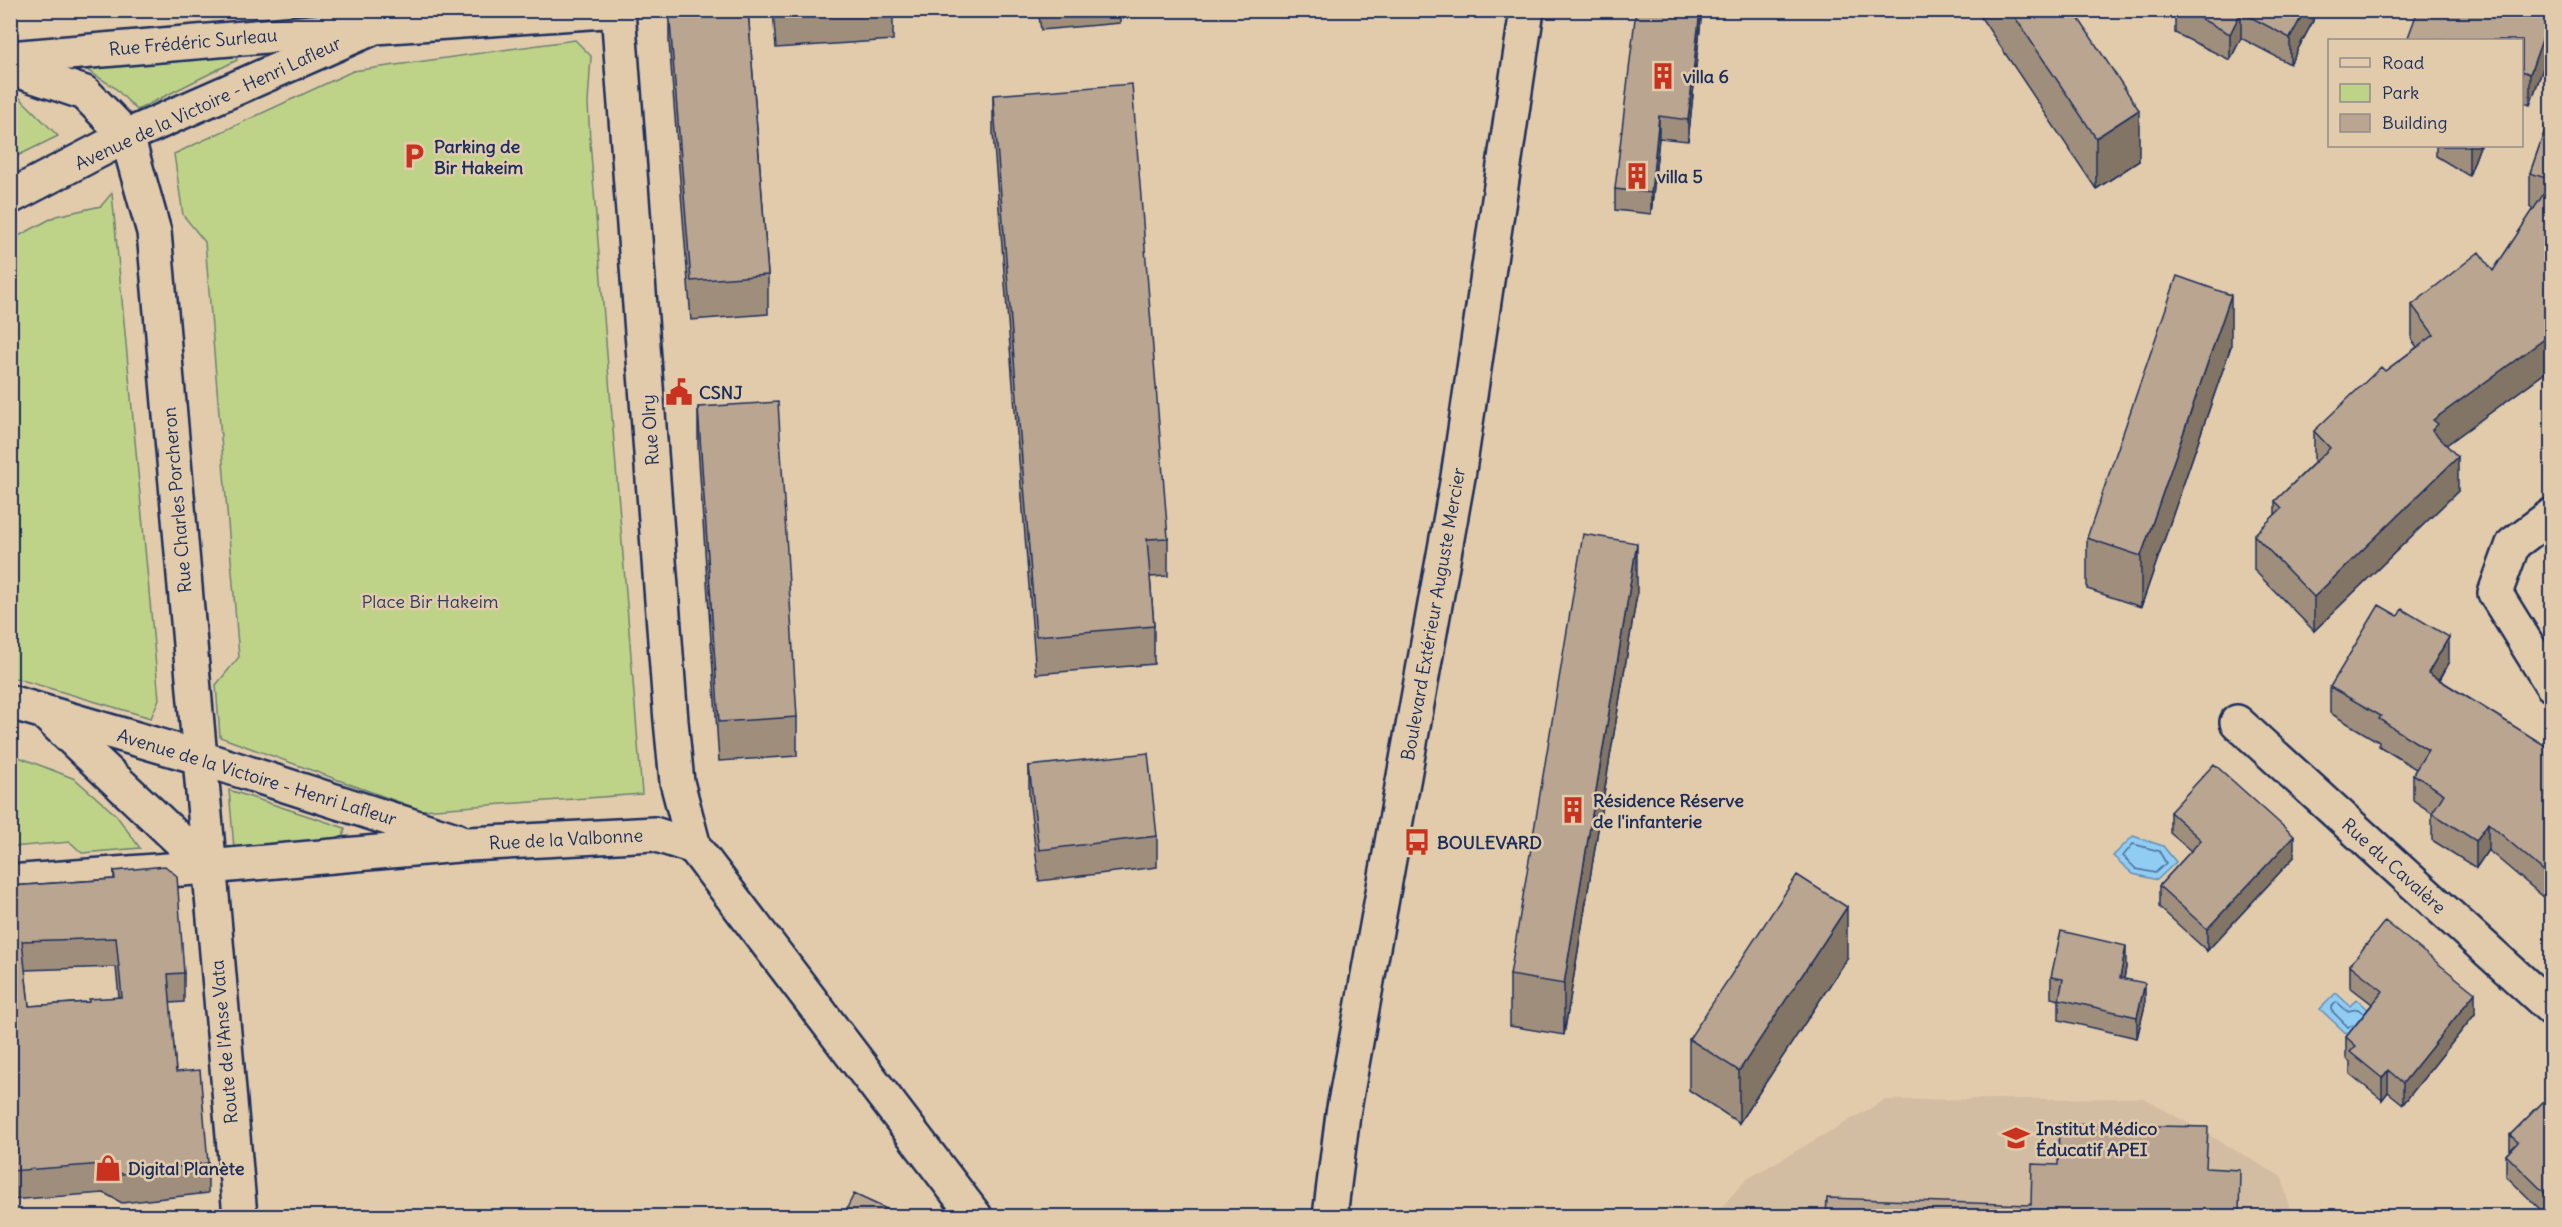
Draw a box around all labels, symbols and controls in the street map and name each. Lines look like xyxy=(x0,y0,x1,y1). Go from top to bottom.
street label: Rue Frédéric Surleau xyxy=(108,23,278,61)
street label: Avenue de la Victoire - Henri Lafleur xyxy=(71,31,345,175)
legend xyxy=(2328,39,2523,147)
text: Road xyxy=(2382,51,2425,74)
building icon: villa 6 xyxy=(1648,61,1678,91)
place label: villa 6 xyxy=(1683,65,1729,88)
text: Park xyxy=(2382,81,2419,104)
text: Building xyxy=(2382,111,2447,134)
place label: Parking de Bir Hakeim xyxy=(434,135,523,179)
parking icon: Parking de Bir Hakeim xyxy=(399,141,429,171)
building icon: villa 5 xyxy=(1622,161,1652,191)
place label: villa 5 xyxy=(1657,165,1703,188)
public building icon: CSNJ xyxy=(664,377,694,407)
place label: CSNJ xyxy=(699,381,743,404)
street label: Rue Olry xyxy=(636,394,664,466)
street label: Rue Charles Porcheron xyxy=(157,406,197,594)
street label: Boulevard Extérieur Auguste Mercier xyxy=(1396,465,1470,762)
park label: Place Bir Hakeim xyxy=(361,590,499,613)
street label: Avenue de la Victoire - Henri Lafleur xyxy=(114,723,400,831)
place label: Résidence Réserve de l'infanterie xyxy=(1593,789,1744,833)
building icon: Résidence Réserve de l'infanterie xyxy=(1558,795,1588,825)
street label: Rue du Cavalère xyxy=(2337,813,2451,919)
street label: Rue de la Valbonne xyxy=(488,823,644,855)
bus stop icon: BOULEVARD xyxy=(1402,827,1432,857)
place label: BOULEVARD xyxy=(1437,831,1542,854)
street label: Route de l'Anse Vata xyxy=(205,959,243,1125)
place label: Institut Médico Éducatif APEI xyxy=(2036,1117,2157,1161)
school or university icon: Institut Médico Éducatif APEI xyxy=(2001,1123,2031,1153)
shop icon: Digital Planète xyxy=(93,1153,123,1183)
place label: Digital Planète xyxy=(128,1157,245,1180)

